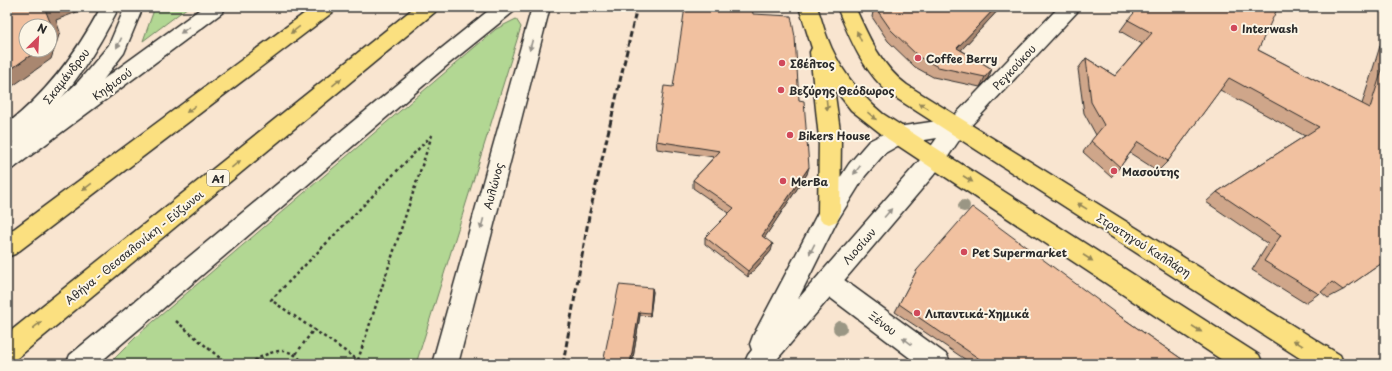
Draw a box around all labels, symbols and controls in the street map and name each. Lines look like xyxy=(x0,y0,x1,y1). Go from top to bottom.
north arrow xyxy=(18,18,58,58)
text: N xyxy=(35,19,50,38)
place label: Interwash xyxy=(1242,20,1298,37)
marker: Interwash xyxy=(1229,23,1239,33)
one-way arrow xyxy=(179,26,190,34)
one-way arrow xyxy=(290,26,300,34)
one-way arrow xyxy=(856,30,863,42)
one-way arrow xyxy=(116,37,122,49)
one-way arrow xyxy=(528,39,534,51)
street label: Ρεγκούκου xyxy=(988,40,1040,94)
street label: Σκαμάνδρου xyxy=(39,44,93,108)
place label: Coffee Berry xyxy=(926,50,998,67)
marker: Coffee Berry xyxy=(913,53,923,63)
place label: Σβέλτος xyxy=(790,55,835,72)
marker: Σβέλτος xyxy=(777,58,787,68)
street label: Κηφισού xyxy=(89,64,135,104)
one-way arrow xyxy=(331,77,342,86)
place label: Βεζύρης Θεόδωρος xyxy=(789,82,895,99)
marker: Βεζύρης Θεόδωρος xyxy=(776,85,786,95)
one-way arrow xyxy=(823,99,830,112)
one-way arrow xyxy=(919,102,929,110)
one-way arrow xyxy=(186,104,197,113)
one-way arrow xyxy=(867,112,878,121)
place label: Bikers House xyxy=(798,127,870,144)
marker: Bikers House xyxy=(785,130,795,140)
one-way arrow xyxy=(230,159,241,168)
street label: Αυλώνος xyxy=(479,160,508,211)
place label: Μασούτης xyxy=(1122,163,1179,180)
one-way arrow xyxy=(853,165,862,176)
marker: Μασούτης xyxy=(1109,166,1119,176)
road number: Α1 xyxy=(207,170,229,186)
place label: MerBa xyxy=(791,173,829,190)
marker: MerBa xyxy=(778,176,788,186)
one-way arrow xyxy=(962,176,973,183)
one-way arrow xyxy=(82,182,93,191)
street label: Αθήνα - Θεσσαλονίκη - Εύζωνοι xyxy=(61,186,207,308)
one-way arrow xyxy=(1077,202,1087,210)
one-way arrow xyxy=(883,208,892,218)
street label: Στρατηγού Καλλάρη xyxy=(1093,209,1195,281)
one-way arrow xyxy=(479,218,485,230)
street label: Λιοσίων xyxy=(838,224,880,268)
one-way arrow xyxy=(809,243,815,255)
place label: Pet Supermarket xyxy=(972,244,1067,261)
marker: Pet Supermarket xyxy=(959,247,969,257)
one-way arrow xyxy=(1083,254,1093,262)
place label: Λιπαντικά-Χημικά xyxy=(925,305,1030,322)
street label: Ξένου xyxy=(866,307,900,339)
marker: Λιπαντικά-Χημικά xyxy=(912,308,922,318)
one-way arrow xyxy=(32,321,43,330)
one-way arrow xyxy=(1192,325,1202,333)
one-way arrow xyxy=(902,337,912,345)
one-way arrow xyxy=(1293,339,1303,347)

